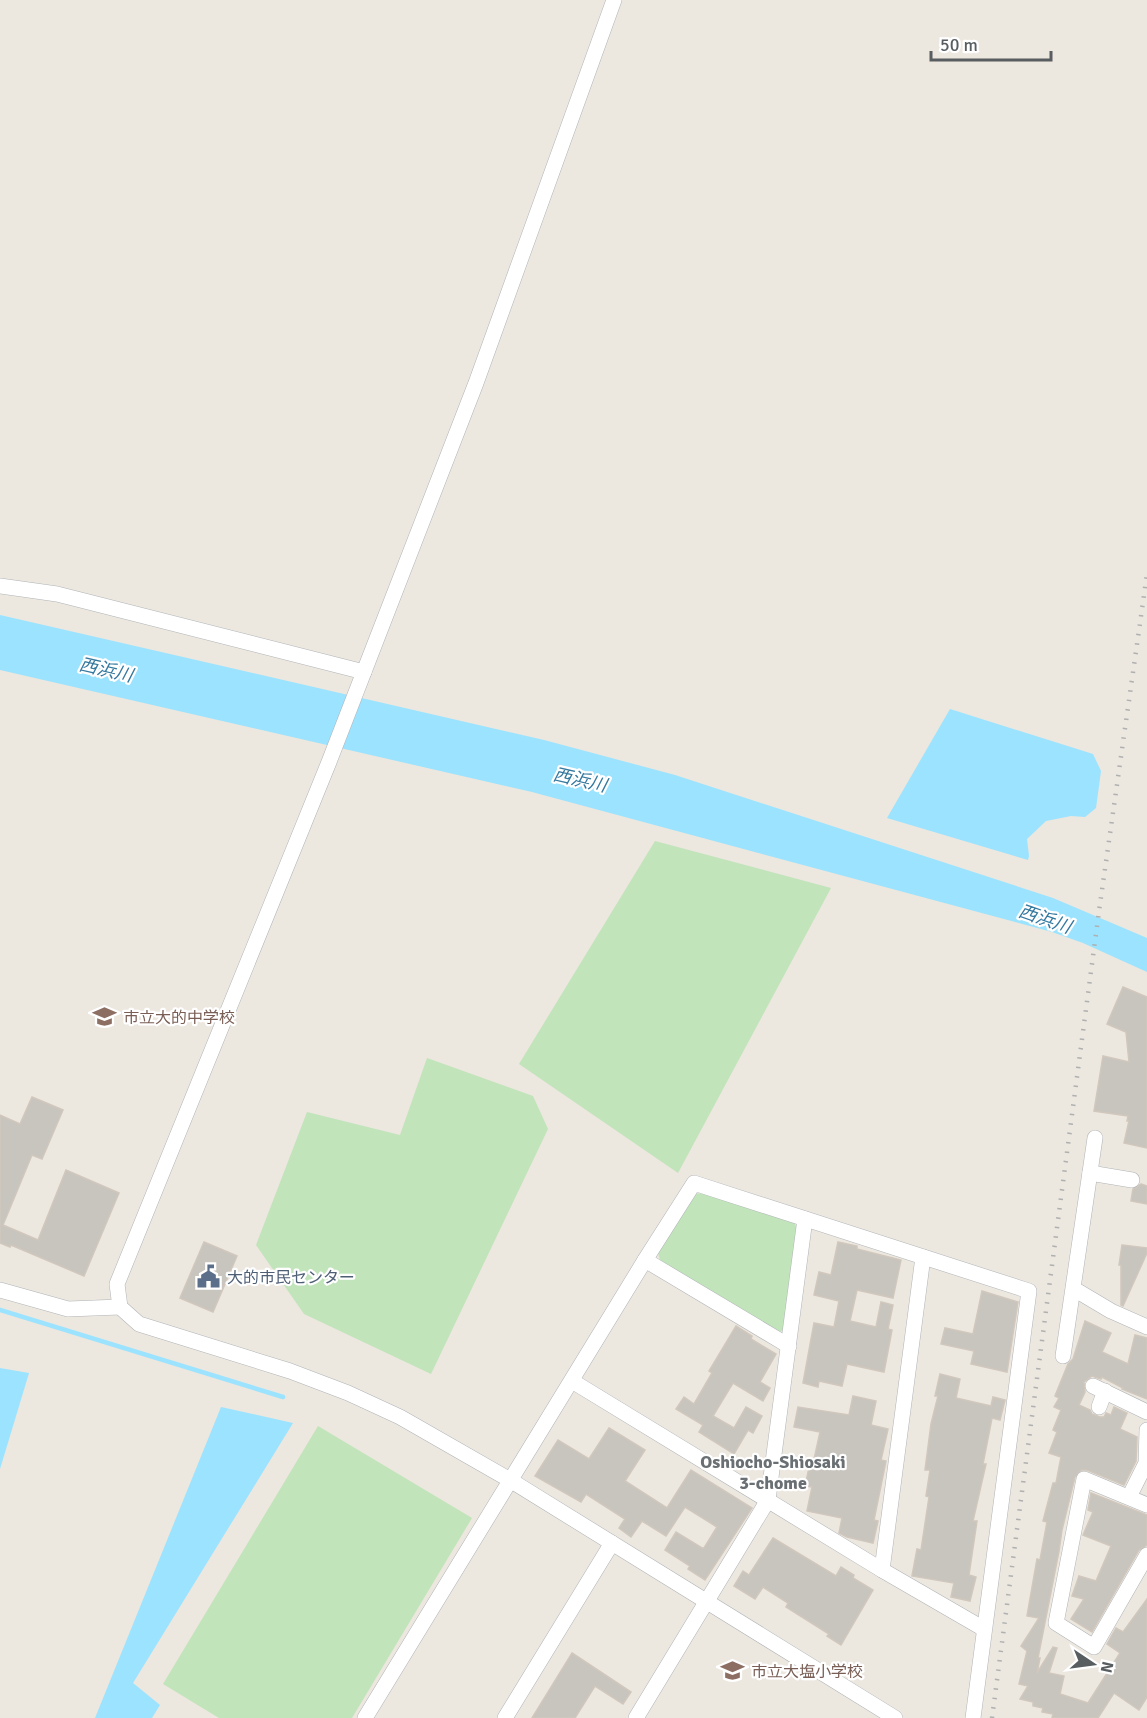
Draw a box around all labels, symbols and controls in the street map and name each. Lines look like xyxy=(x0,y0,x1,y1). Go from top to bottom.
scale bar xyxy=(931,24,1051,62)
text: 50 m xyxy=(940,34,978,56)
water label: 西浜川 xyxy=(77,653,137,687)
water label: 西浜川 xyxy=(551,763,611,797)
water label: 西浜川 xyxy=(1016,900,1076,939)
school or university icon: 市立大的中学校 xyxy=(92,1004,118,1030)
place label: 市立大的中学校 xyxy=(123,1008,235,1028)
public building icon: 大的市民センター xyxy=(196,1264,222,1290)
place label: 大的市民センター xyxy=(227,1268,355,1288)
district label: Oshiocho-Shiosaki 3-chome xyxy=(700,1451,846,1494)
north arrow xyxy=(1063,1634,1123,1694)
school or university icon: 市立大塩小学校 xyxy=(720,1658,746,1684)
text: N xyxy=(1096,1659,1118,1675)
place label: 市立大塩小学校 xyxy=(751,1662,863,1682)

